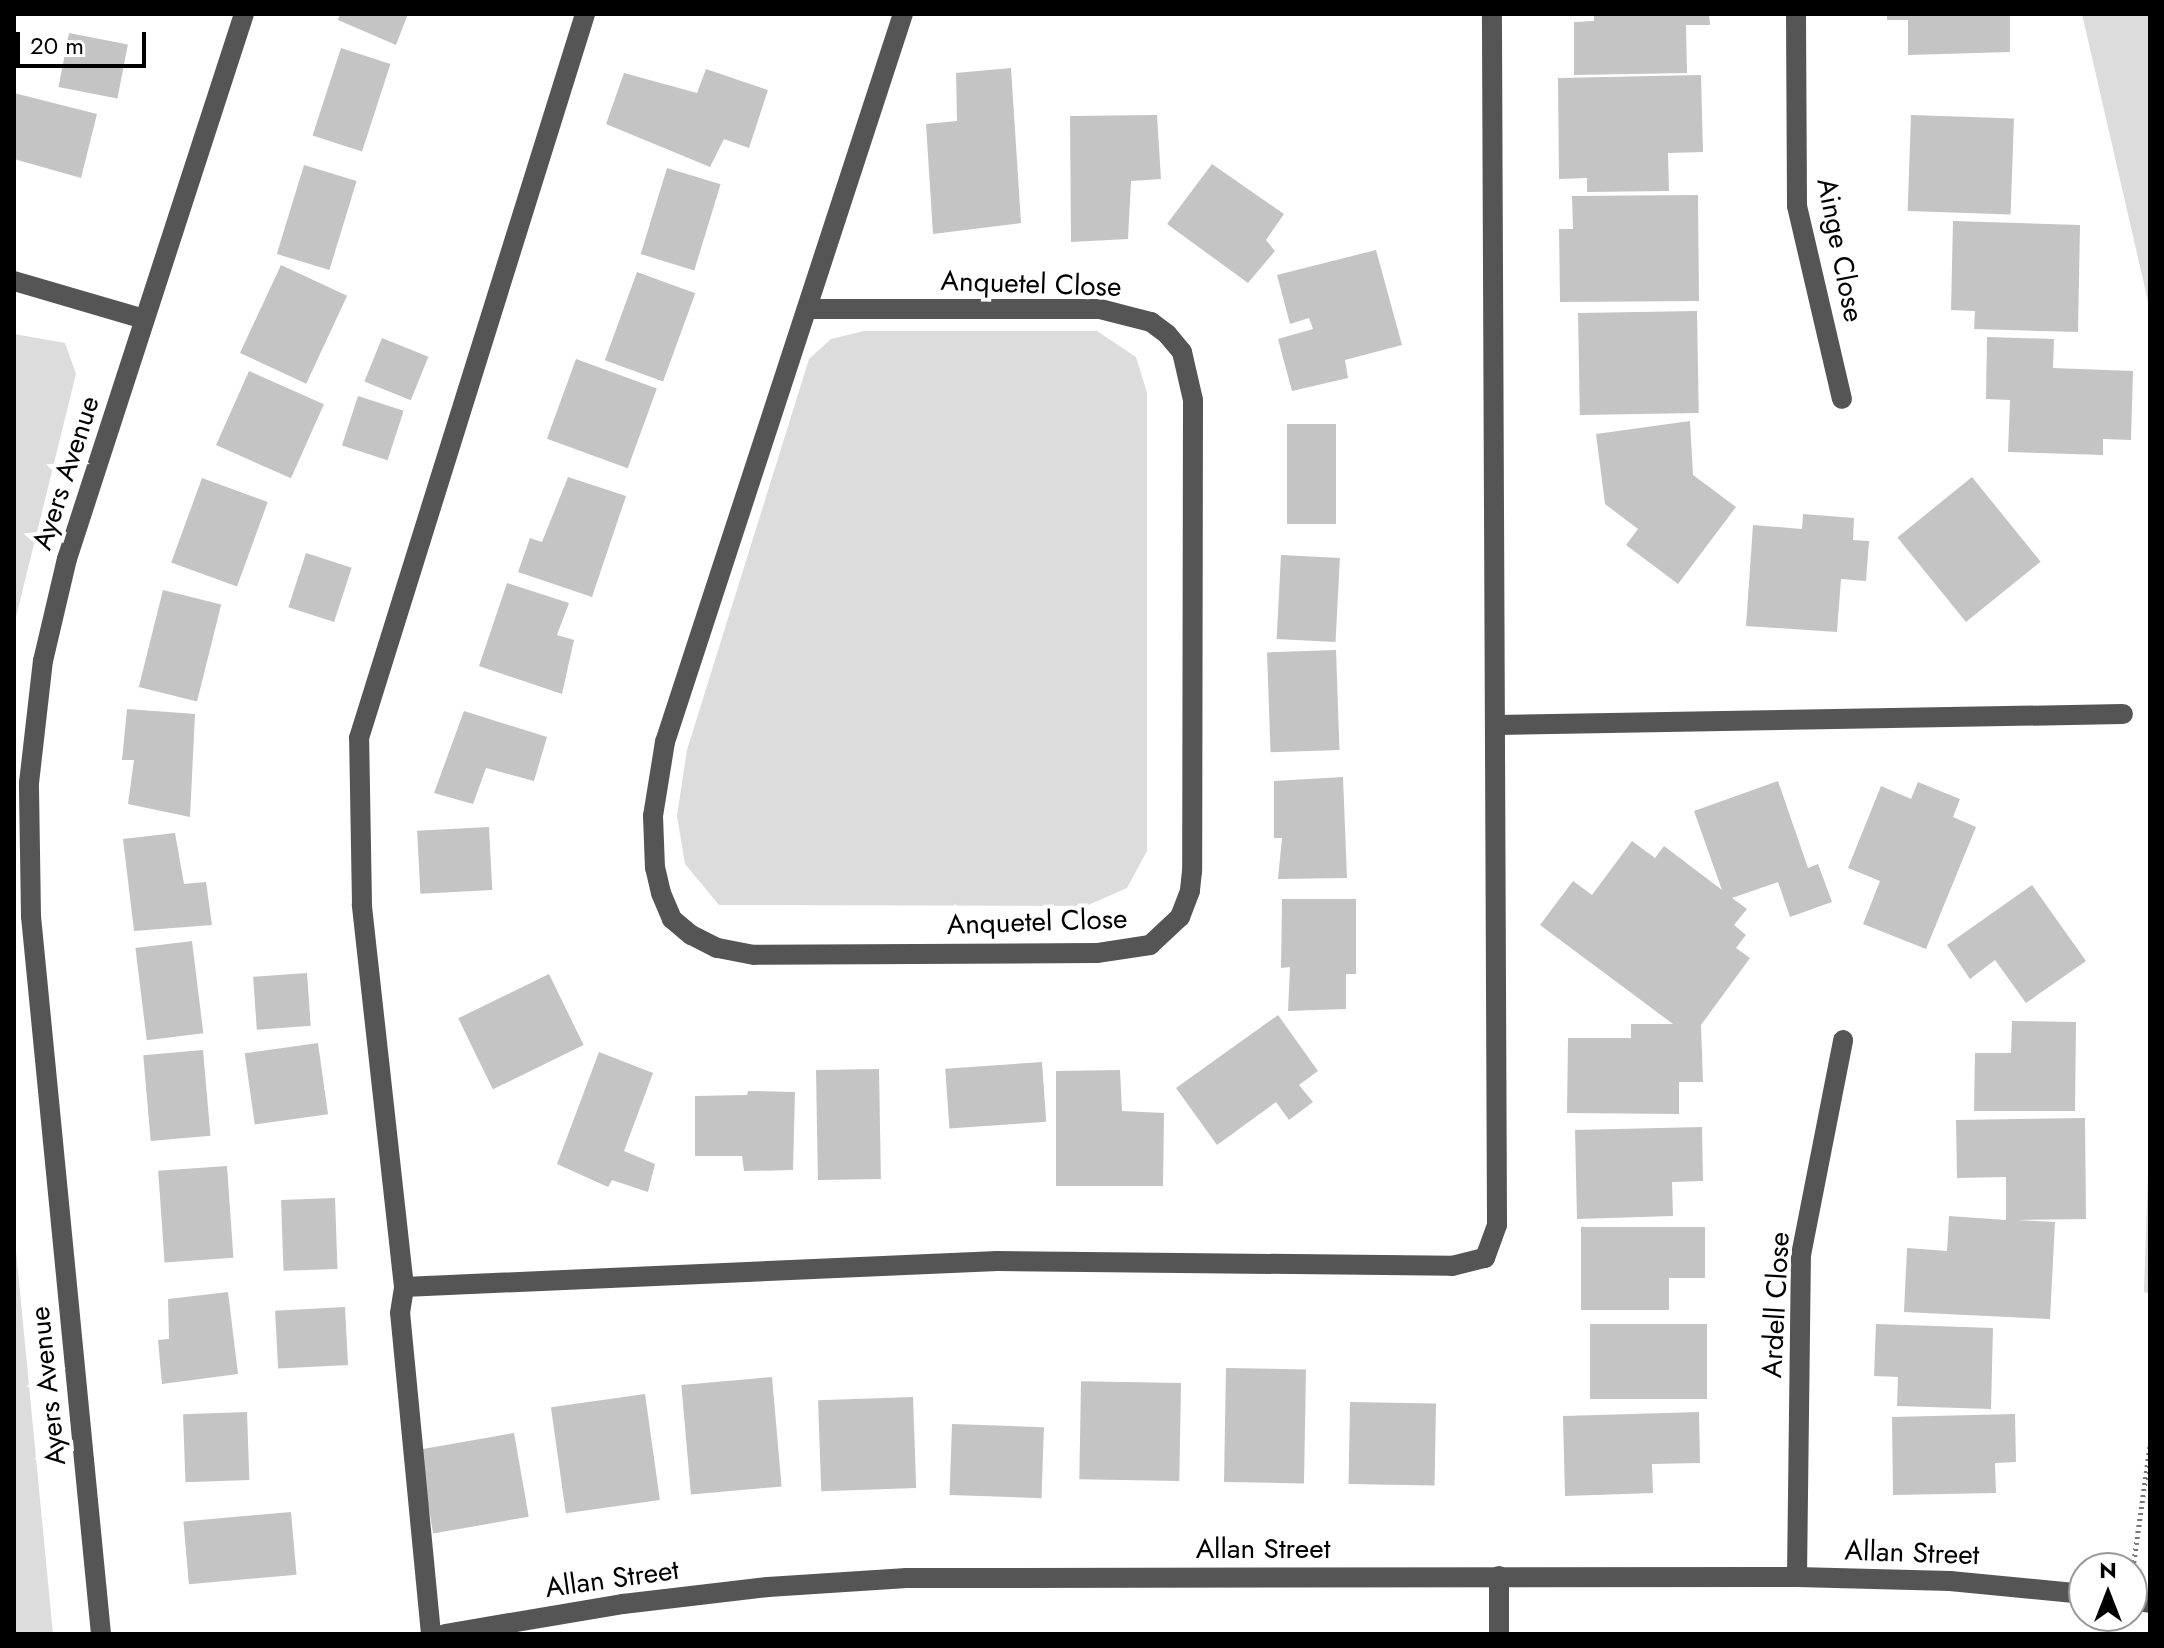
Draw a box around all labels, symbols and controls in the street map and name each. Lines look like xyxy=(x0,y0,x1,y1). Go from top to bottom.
scale bar xyxy=(20,16,150,66)
text: 20 m xyxy=(30,28,84,63)
street label: Ainge Close xyxy=(1810,175,1870,325)
street label: Anquetel Close xyxy=(940,264,1122,304)
street label: Ayers Avenue xyxy=(25,392,107,554)
street label: Anquetel Close xyxy=(946,902,1128,942)
street label: Ardell Close xyxy=(1755,1231,1797,1379)
street label: Ayers Avenue xyxy=(23,1305,73,1467)
street label: Allan Street xyxy=(1196,1532,1330,1566)
street label: Allan Street xyxy=(1844,1534,1980,1572)
north arrow xyxy=(2068,1552,2148,1632)
street label: Allan Street xyxy=(543,1553,681,1605)
text: N xyxy=(2099,1554,2117,1586)

